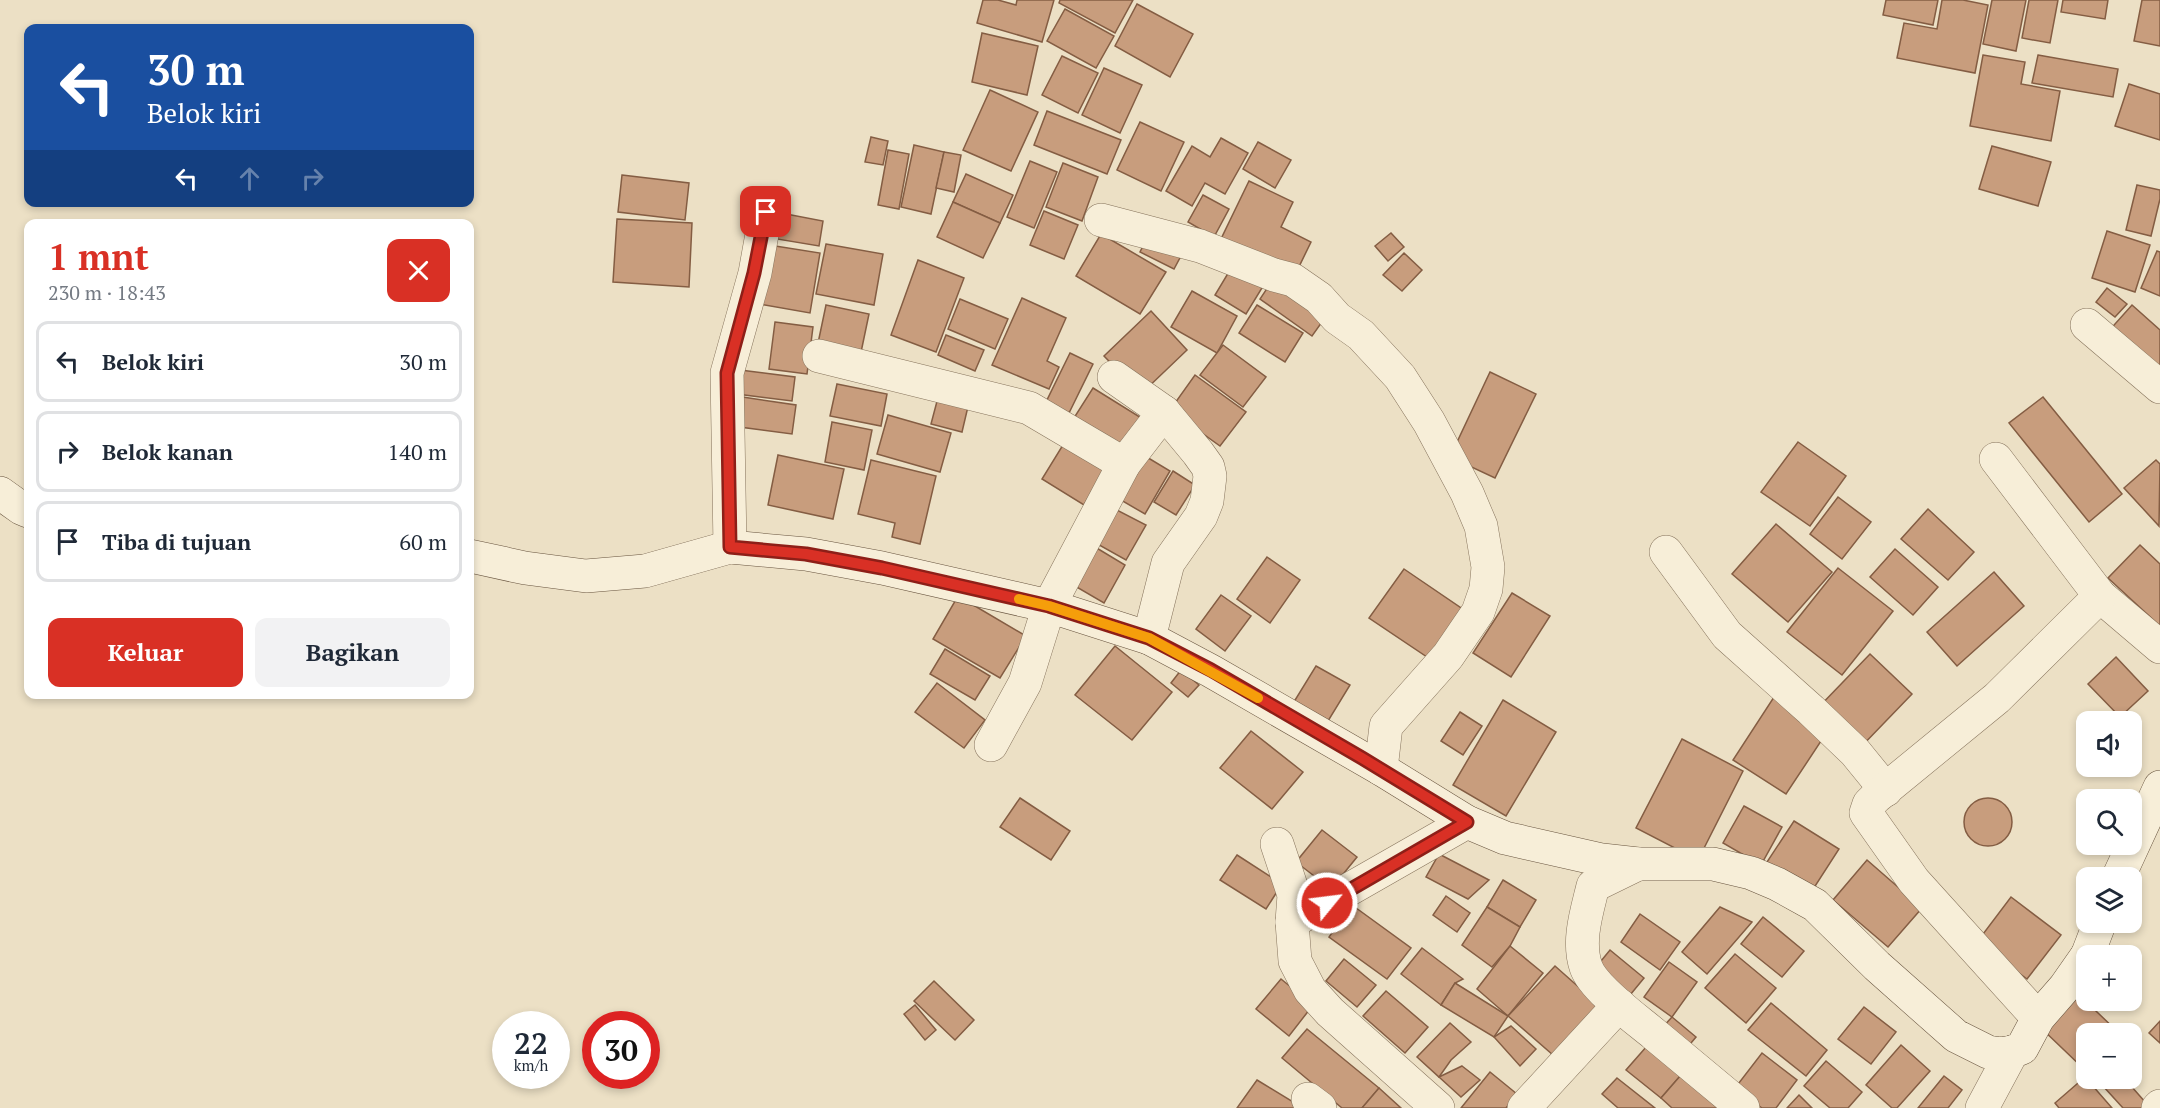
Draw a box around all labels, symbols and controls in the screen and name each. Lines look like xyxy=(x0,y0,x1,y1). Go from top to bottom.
text: 30 m xyxy=(147,41,245,97)
icon: left xyxy=(48,48,126,126)
text: Belok kiri xyxy=(147,95,261,131)
icon: left xyxy=(170,162,203,195)
icon: ahead xyxy=(233,162,266,195)
icon: right xyxy=(296,162,329,195)
pin xyxy=(740,186,791,237)
icon: arrive xyxy=(749,195,782,228)
text: 1 mnt xyxy=(48,233,149,280)
button: close xyxy=(387,239,450,302)
text: 230 m · 18:43 xyxy=(48,279,166,306)
icon: left xyxy=(51,345,84,378)
text: Belok kiri xyxy=(102,347,204,376)
text: 30 m xyxy=(399,347,447,376)
icon: right xyxy=(51,435,84,468)
text: Belok kanan xyxy=(102,437,233,466)
text: 140 m xyxy=(387,437,447,466)
icon: arrive xyxy=(51,525,84,558)
text: Tiba di tujuan xyxy=(102,527,251,556)
text: 60 m xyxy=(399,527,447,556)
button: Keluar xyxy=(48,618,243,687)
button: Bagikan xyxy=(255,618,450,687)
map controls xyxy=(2076,711,2142,1089)
button: sound xyxy=(2076,711,2142,777)
button: search xyxy=(2076,789,2142,855)
button: layers xyxy=(2076,867,2142,933)
position arrow xyxy=(1295,871,1359,935)
button: + xyxy=(2076,945,2142,1011)
speed limit sign: 30 xyxy=(582,1011,660,1089)
text: 22 xyxy=(514,1023,548,1063)
button: − xyxy=(2076,1023,2142,1089)
text: km/h xyxy=(514,1055,548,1075)

